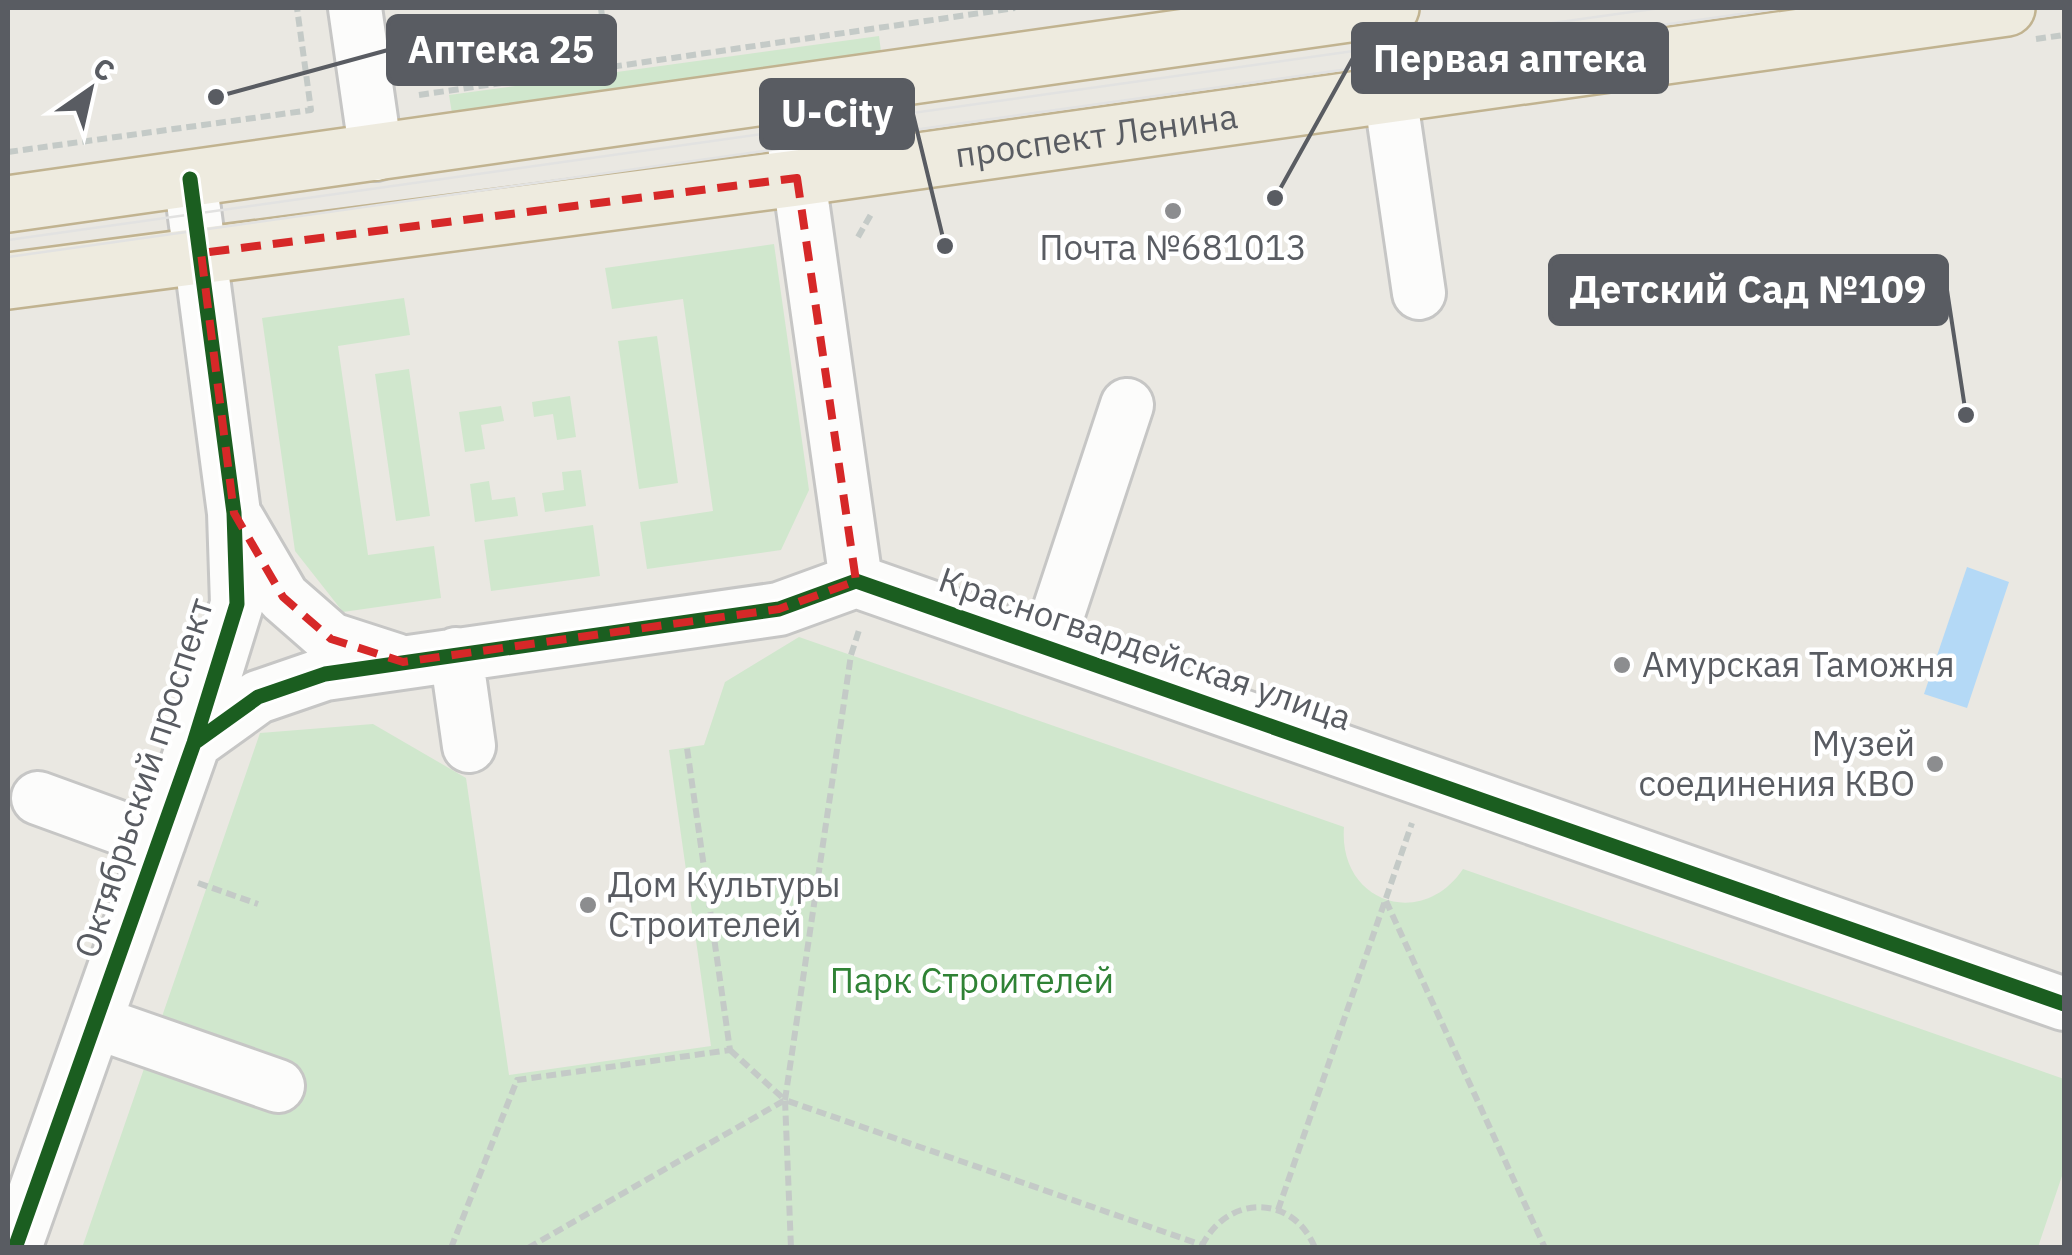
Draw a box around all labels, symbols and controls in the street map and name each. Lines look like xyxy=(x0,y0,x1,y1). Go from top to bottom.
callout: Аптека 25 xyxy=(388,16,615,84)
text: Аптека 25 xyxy=(408,24,594,73)
callout: Первая аптека xyxy=(1353,24,1667,92)
text: Первая аптека xyxy=(1373,33,1647,82)
north arrow xyxy=(40,40,140,140)
text: С xyxy=(86,48,122,89)
callout: U-City xyxy=(761,80,913,148)
text: U-City xyxy=(781,88,894,137)
street label: проспект Ленина xyxy=(952,92,1240,178)
marker: Почта №681013 xyxy=(1162,200,1184,222)
place label: Почта №681013 xyxy=(1039,224,1307,270)
callout: Детский Сад №109 xyxy=(1550,256,1947,324)
text: Детский Сад №109 xyxy=(1569,264,1927,313)
street label: Красногвардейская улица xyxy=(933,556,1358,740)
street label: Октябрьский проспект xyxy=(63,592,223,964)
place label: Амурская Таможня xyxy=(1642,641,1955,687)
marker: Амурская Таможня xyxy=(1611,654,1633,676)
place label: Музей соединения КВО xyxy=(1639,720,1915,806)
marker: Музей соединения КВО xyxy=(1924,753,1946,775)
place label: Дом Культуры Строителей xyxy=(608,861,841,947)
marker: Дом Культуры Строителей xyxy=(577,894,599,916)
park label: Парк Строителей xyxy=(830,957,1114,1003)

